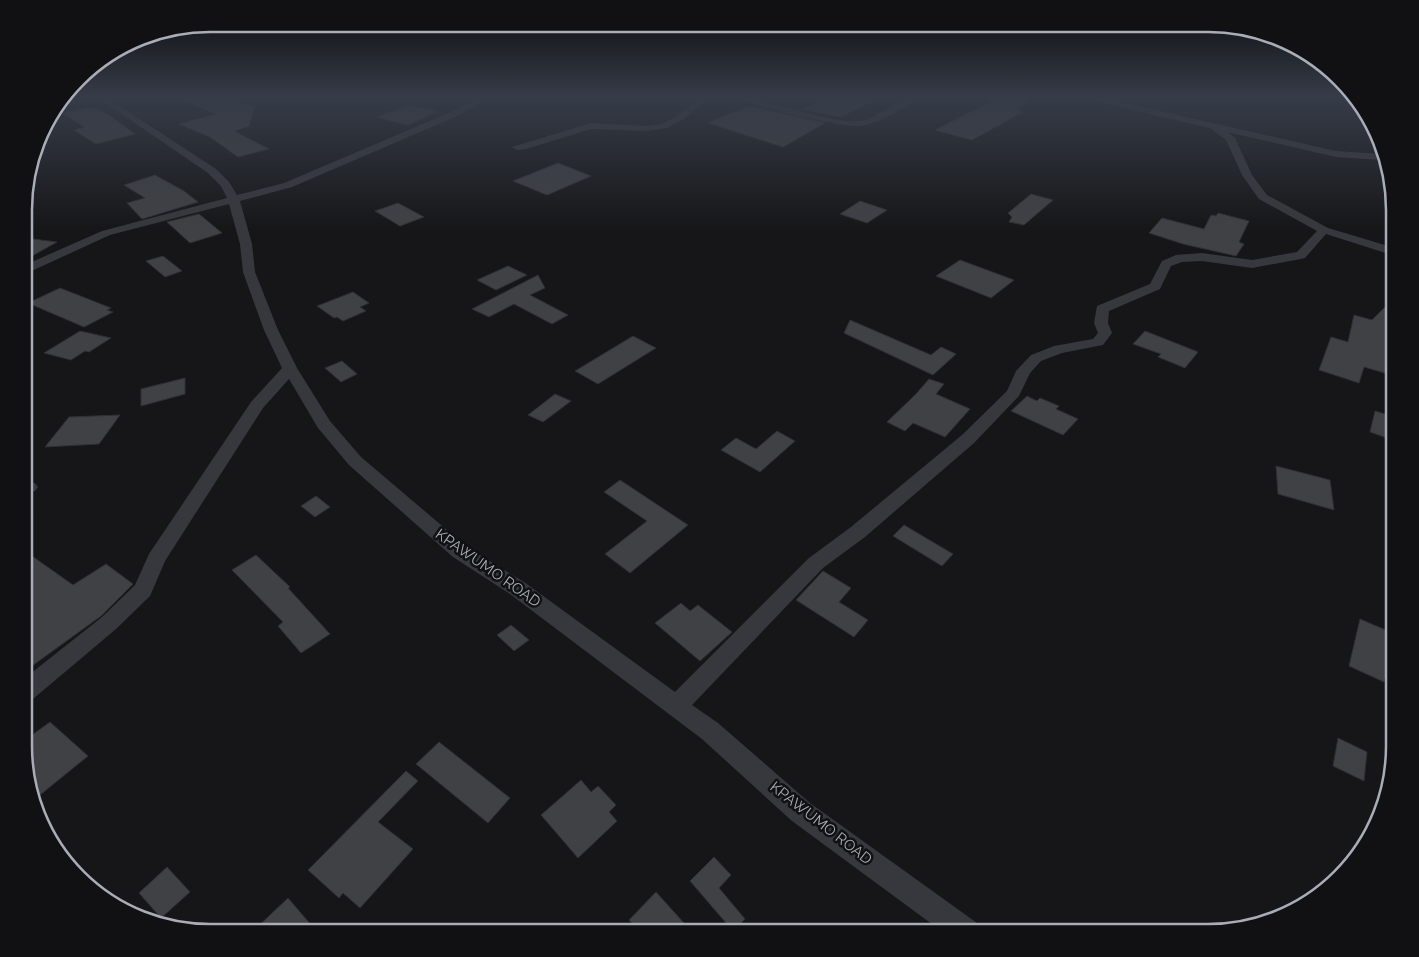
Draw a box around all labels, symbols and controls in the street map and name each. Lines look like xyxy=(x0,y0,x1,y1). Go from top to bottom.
street label: KPAWUMO ROAD xyxy=(432,525,544,611)
street label: KPAWUMO ROAD xyxy=(766,778,876,869)

